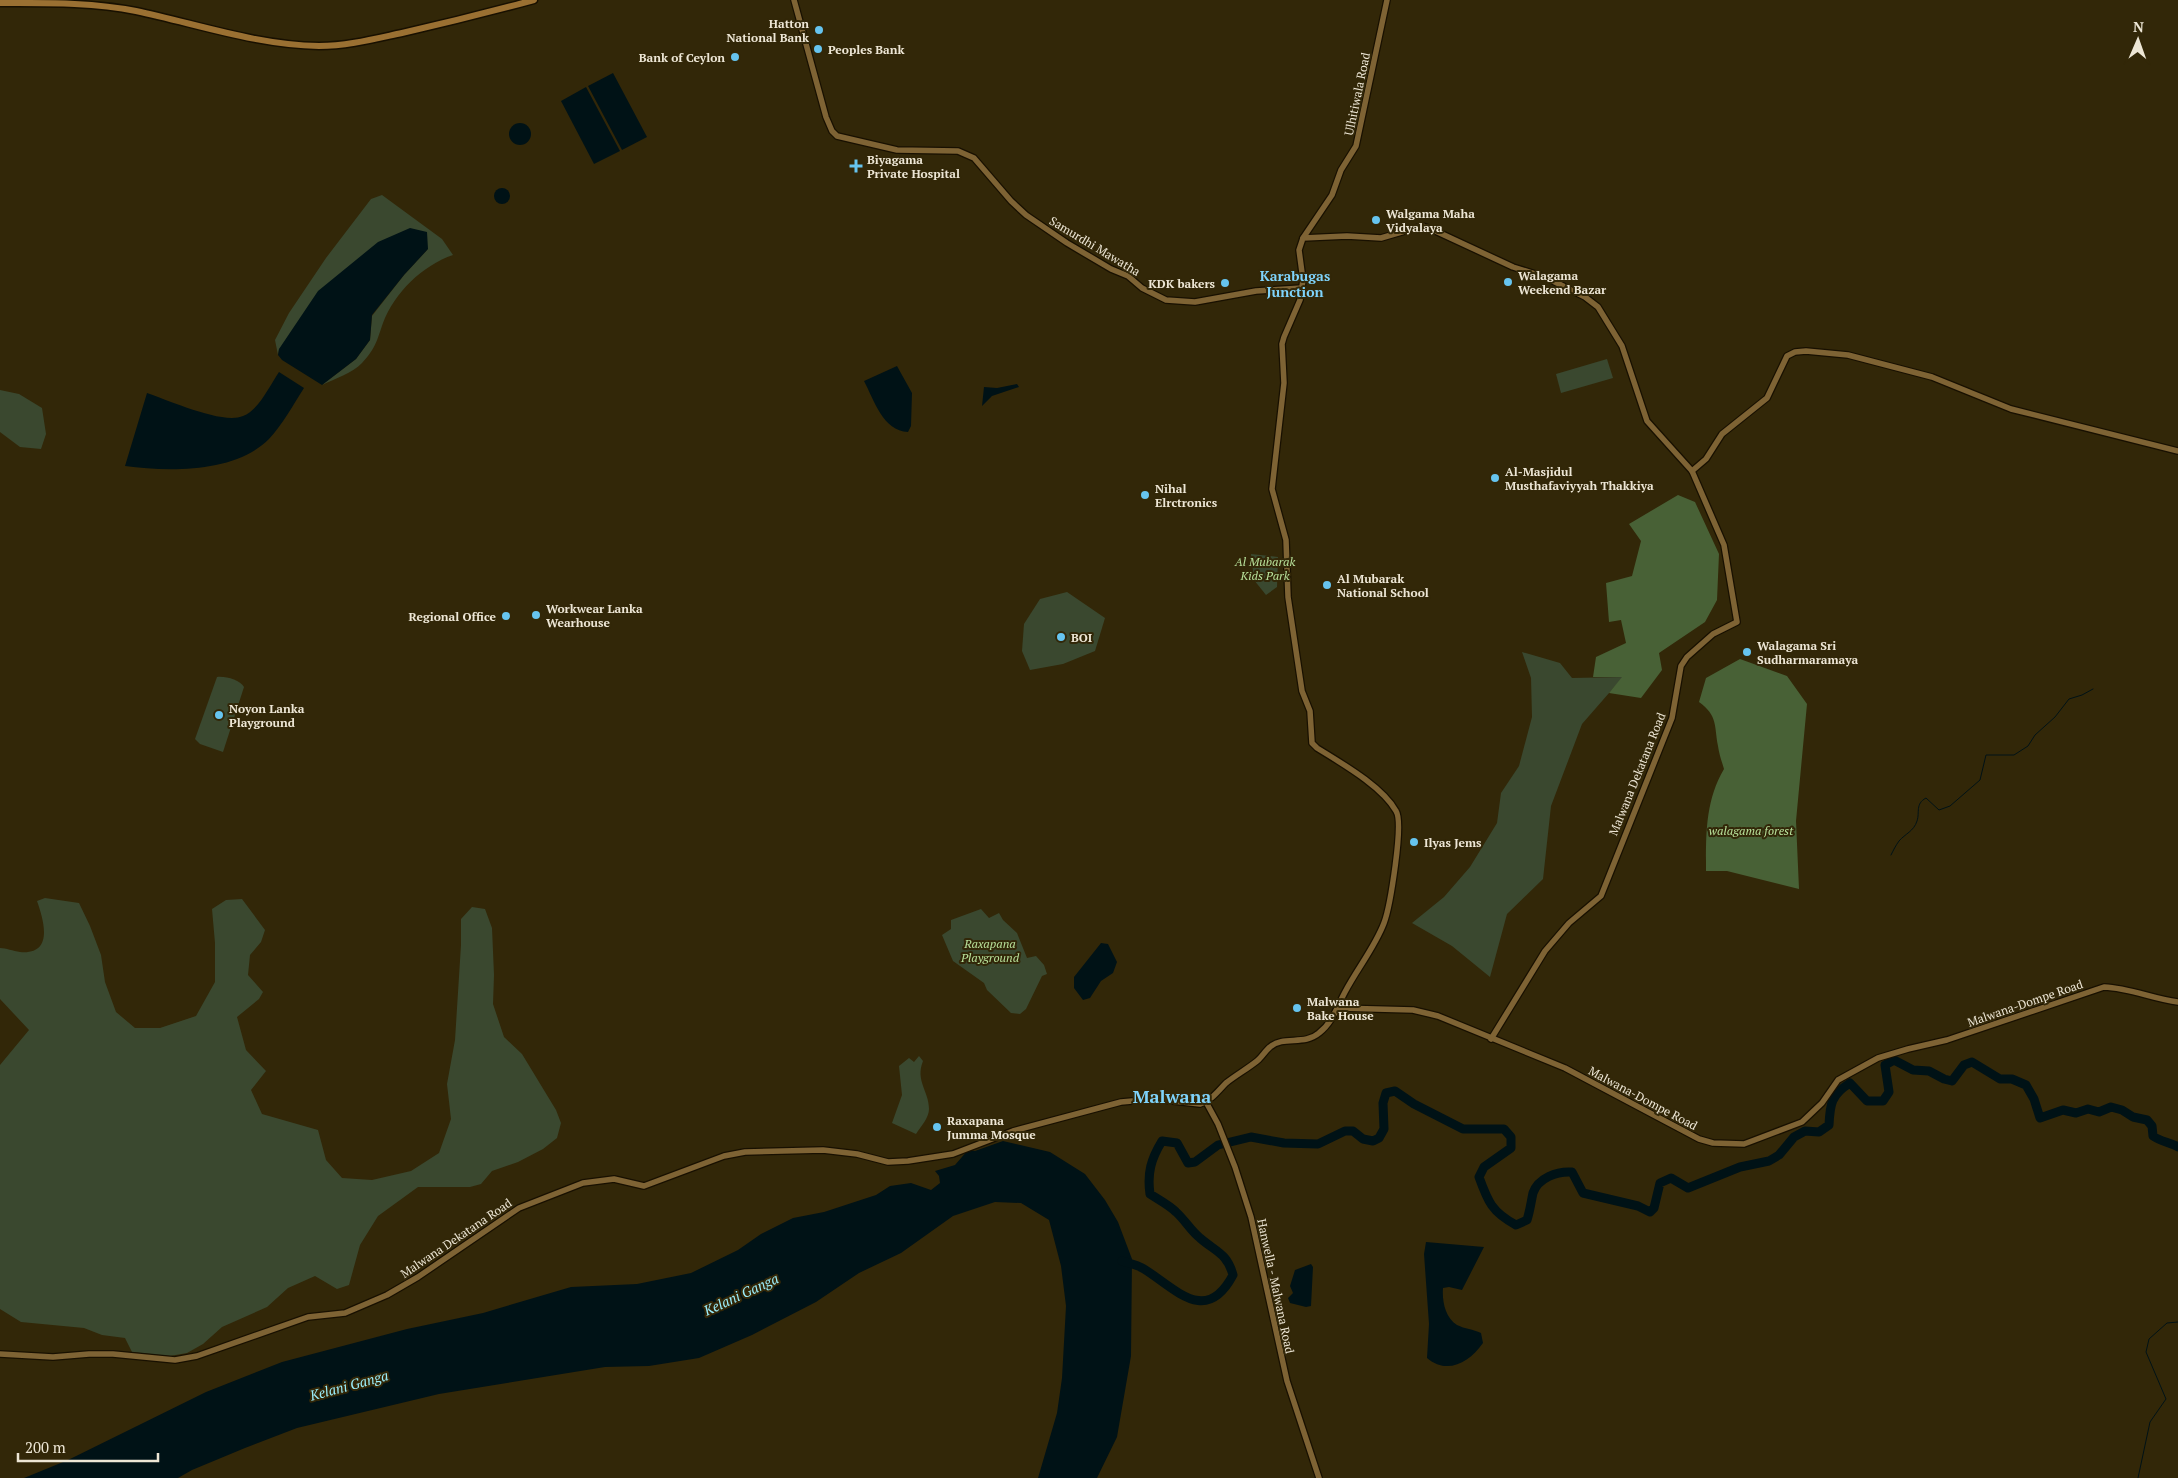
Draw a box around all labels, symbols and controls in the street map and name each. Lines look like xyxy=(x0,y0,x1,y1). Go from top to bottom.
north arrow xyxy=(2113,15,2163,65)
place label: Hatton National Bank xyxy=(726,16,809,45)
text: N xyxy=(2133,17,2144,36)
marker: Hatton National Bank xyxy=(813,24,825,36)
place label: Peoples Bank xyxy=(828,42,905,57)
marker: Peoples Bank xyxy=(812,43,824,55)
place label: Bank of Ceylon xyxy=(639,50,725,65)
marker: Bank of Ceylon xyxy=(729,51,741,63)
street label: Ulhitiwala Road xyxy=(1341,51,1373,137)
place label: Biyagama Private Hospital xyxy=(867,152,960,181)
marker: Biyagama Private Hospital xyxy=(849,159,863,173)
place label: Walgama Maha Vidyalaya xyxy=(1386,206,1475,235)
street label: Samurdhi Mawatha xyxy=(1047,213,1143,279)
marker: Walgama Maha Vidyalaya xyxy=(1370,214,1382,226)
district label: Karabugas Junction xyxy=(1260,266,1330,301)
place label: Walagama Weekend Bazar xyxy=(1518,268,1607,297)
place label: KDK bakers xyxy=(1148,276,1216,291)
marker: Walagama Weekend Bazar xyxy=(1502,276,1514,288)
marker: KDK bakers xyxy=(1219,277,1231,289)
place label: Al-Masjidul Musthafaviyyah Thakkiya xyxy=(1505,464,1654,493)
marker: Al-Masjidul Musthafaviyyah Thakkiya xyxy=(1489,472,1501,484)
place label: Nihal Elrctronics xyxy=(1155,481,1218,510)
marker: Nihal Elrctronics xyxy=(1139,489,1151,501)
park label: Al Mubarak Kids Park xyxy=(1234,554,1296,583)
place label: Al Mubarak National School xyxy=(1337,571,1429,600)
marker: Al Mubarak National School xyxy=(1321,579,1333,591)
place label: Workwear Lanka Wearhouse xyxy=(546,601,643,630)
place label: Regional Office xyxy=(408,609,497,624)
marker: Workwear Lanka Wearhouse xyxy=(530,609,542,621)
marker: Regional Office xyxy=(500,610,512,622)
place label: BOI xyxy=(1071,630,1093,645)
marker: BOI xyxy=(1055,631,1067,643)
place label: Walagama Sri Sudharmaramaya xyxy=(1757,638,1859,667)
marker: Walagama Sri Sudharmaramaya xyxy=(1741,646,1753,658)
place label: Noyon Lanka Playground xyxy=(229,701,305,730)
marker: Noyon Lanka Playground xyxy=(213,709,225,721)
street label: Malwana Dekatana Road xyxy=(1605,710,1669,838)
park label: walagama forest xyxy=(1709,823,1794,838)
place label: Ilyas Jems xyxy=(1424,835,1482,850)
marker: Ilyas Jems xyxy=(1408,836,1420,848)
park label: Raxapana Playground xyxy=(960,936,1020,965)
street label: Malwana-Dompe Road xyxy=(1965,976,2085,1030)
place label: Malwana Bake House xyxy=(1307,994,1374,1023)
marker: Malwana Bake House xyxy=(1291,1002,1303,1014)
street label: Malwana-Dompe Road xyxy=(1586,1063,1700,1133)
district label: Malwana xyxy=(1133,1084,1211,1108)
place label: Raxapana Jumma Mosque xyxy=(947,1113,1036,1142)
marker: Raxapana Jumma Mosque xyxy=(931,1121,943,1133)
street label: Malwana Dekatana Road xyxy=(397,1195,515,1281)
street label: Hanwella - Malwana Road xyxy=(1254,1217,1298,1355)
water label: Kelani Ganga xyxy=(700,1268,781,1320)
water label: Kelani Ganga xyxy=(307,1365,390,1405)
scale bar xyxy=(18,1430,158,1462)
text: 200 m xyxy=(25,1437,66,1457)

